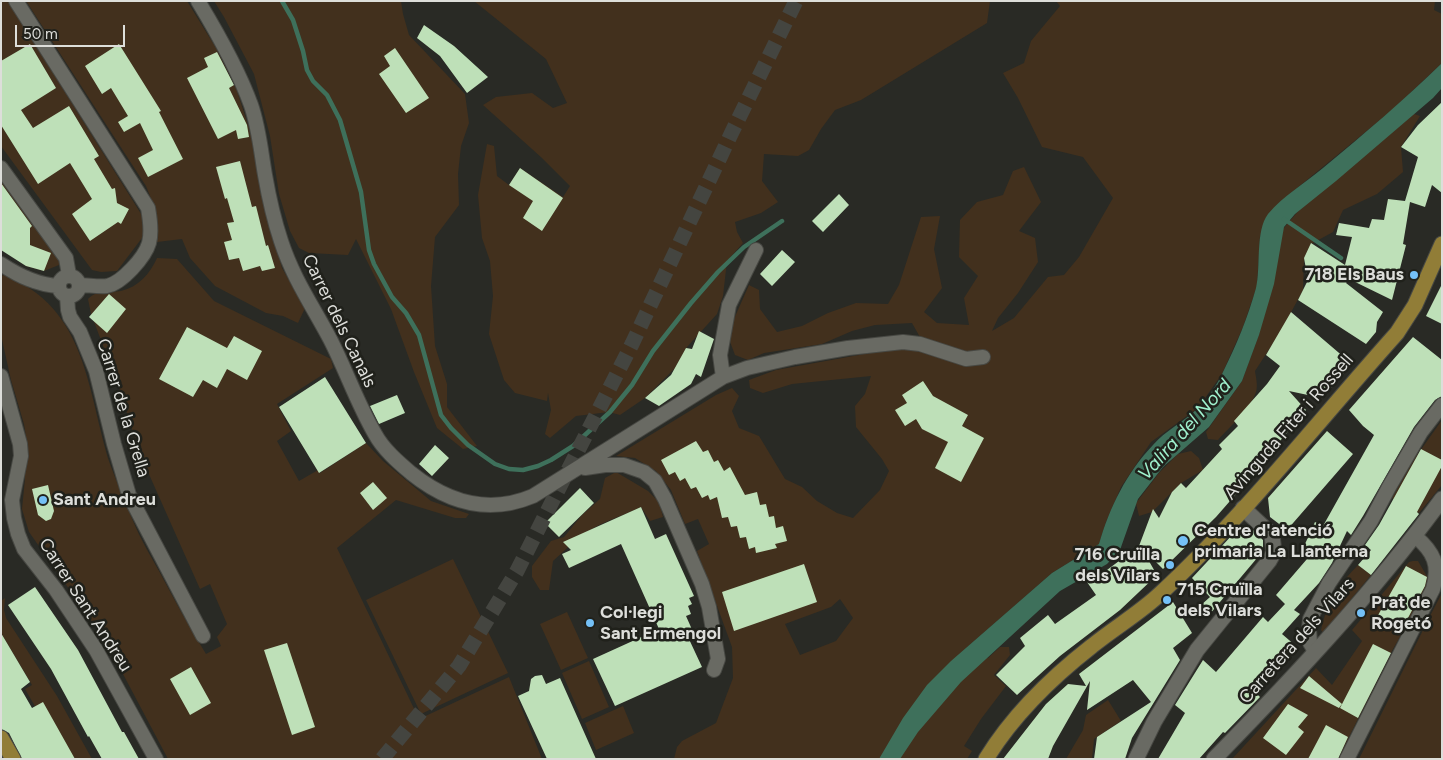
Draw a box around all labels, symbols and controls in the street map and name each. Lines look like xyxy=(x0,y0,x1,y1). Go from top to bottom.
scale bar xyxy=(18,15,128,47)
text: 50 m xyxy=(23,25,58,43)
street label: Carrer dels Canals xyxy=(297,251,381,391)
place label: 718 Els Baus xyxy=(1304,264,1404,286)
marker: 718 Els Baus xyxy=(1408,269,1420,281)
street label: Carrer de la Grella xyxy=(92,336,154,480)
street label: Avinguda Fiter i Rossell xyxy=(1220,350,1358,504)
water label: Valira del Nord xyxy=(1134,375,1236,485)
place label: Sant Andreu xyxy=(53,489,156,511)
marker: Sant Andreu xyxy=(37,494,49,506)
place label: Centre d'atenció primaria La Llanterna xyxy=(1194,520,1368,562)
street label: Carrer Sant Andreu xyxy=(34,534,136,676)
marker: Centre d'atenció primaria La Llanterna xyxy=(1176,534,1190,548)
place label: 716 Cruïlla dels Vilars xyxy=(1074,544,1160,586)
marker: 716 Cruïlla dels Vilars xyxy=(1164,559,1176,571)
street label: Carretera dels Vilars xyxy=(1235,574,1359,708)
place label: 715 Cruïlla dels Vilars xyxy=(1177,579,1263,622)
place label: Prat de Rogetó xyxy=(1371,592,1431,634)
marker: 715 Cruïlla dels Vilars xyxy=(1161,594,1173,606)
place label: Col·legi Sant Ermengol xyxy=(600,602,721,644)
marker: Prat de Rogetó xyxy=(1355,607,1367,619)
marker: Col·legi Sant Ermengol xyxy=(584,617,596,629)

